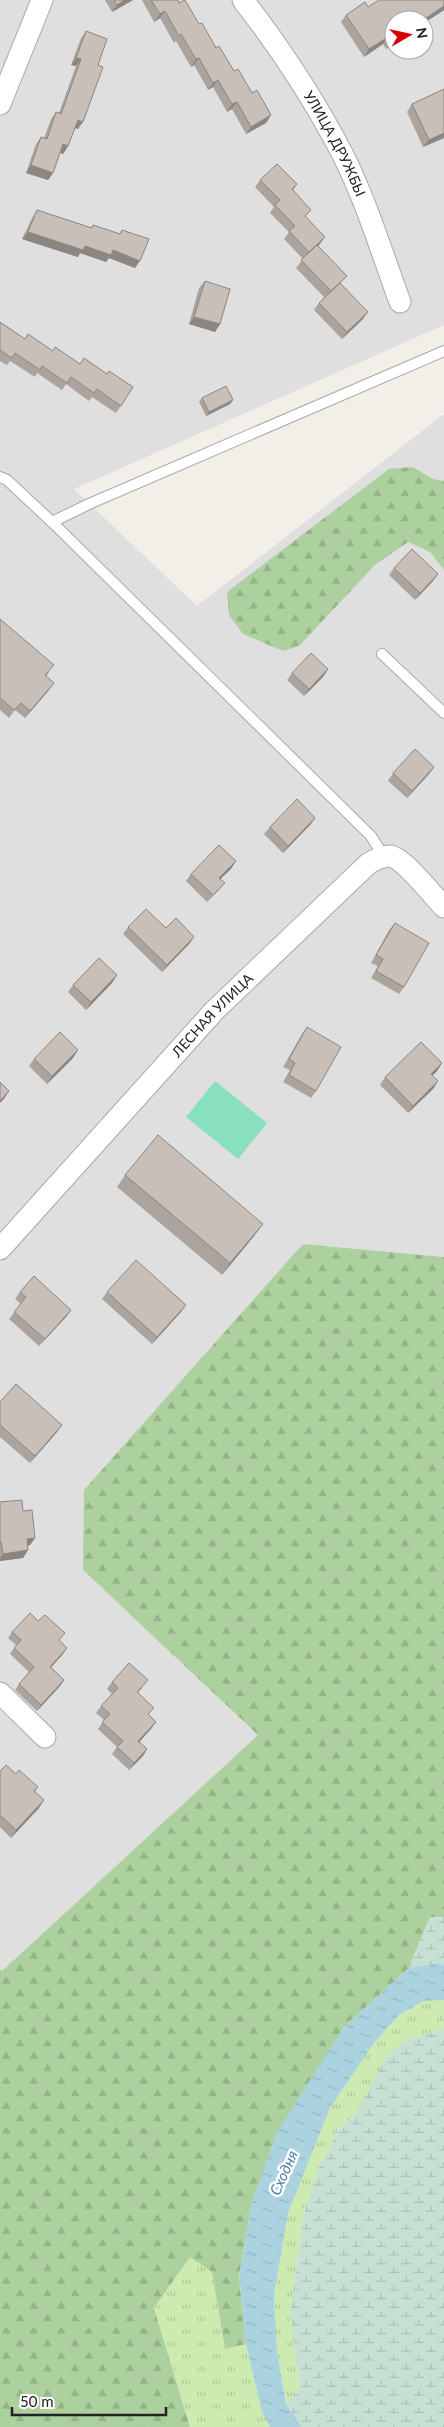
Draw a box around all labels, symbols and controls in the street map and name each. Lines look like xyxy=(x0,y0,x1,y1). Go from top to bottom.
north arrow xyxy=(384,10,434,60)
text: N xyxy=(413,26,432,40)
street label: УЛИЦА ДРУЖБЫ xyxy=(301,88,370,199)
street label: ЛЕСНАЯ УЛИЦА xyxy=(167,969,257,1061)
water label: Сходня xyxy=(265,2147,301,2198)
scale bar xyxy=(12,2384,166,2416)
text: 50 m xyxy=(20,2392,54,2410)

